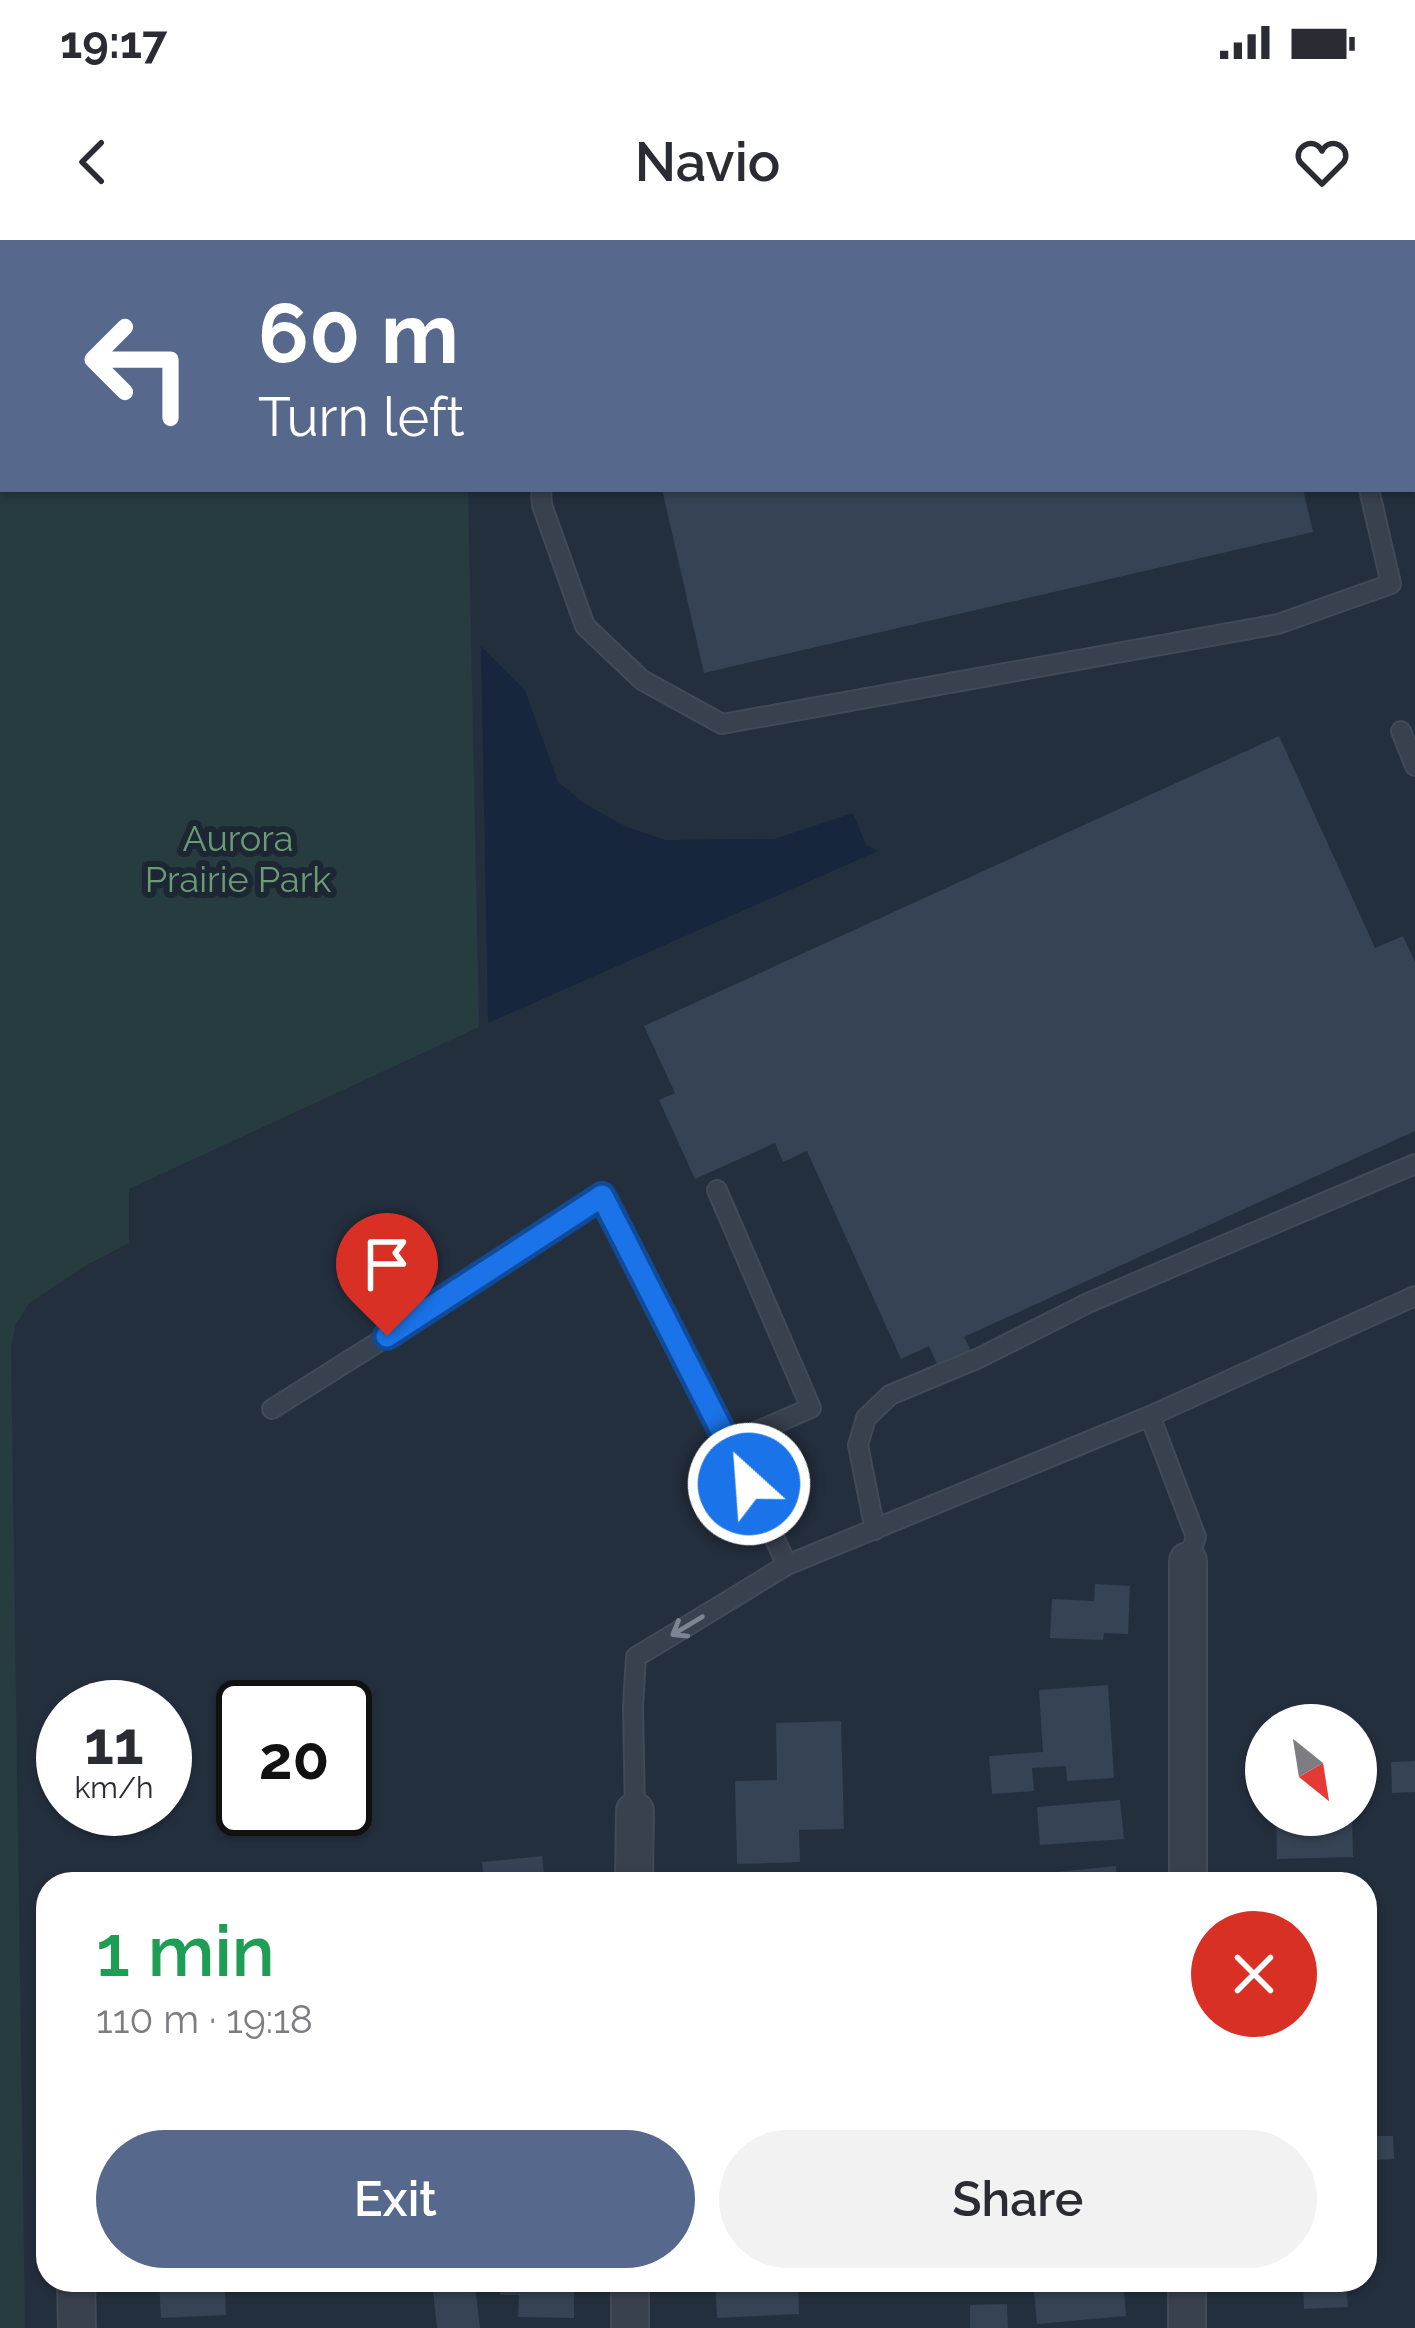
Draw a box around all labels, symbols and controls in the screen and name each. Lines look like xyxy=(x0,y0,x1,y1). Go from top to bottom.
text: 19:17 xyxy=(60,16,167,69)
icon: back xyxy=(60,129,126,195)
icon: heart xyxy=(1289,129,1355,195)
text: Navio xyxy=(635,130,780,194)
text: 60 m xyxy=(258,284,459,383)
icon: left xyxy=(60,288,216,444)
text: Turn left xyxy=(258,385,465,449)
park label: Aurora Prairie Park xyxy=(145,817,331,900)
pin xyxy=(336,1213,438,1336)
icon: arrive xyxy=(354,1231,420,1297)
position arrow xyxy=(686,1421,812,1547)
one-way arrow xyxy=(671,1614,705,1638)
speed limit sign: 20 xyxy=(216,1680,372,1836)
north arrow xyxy=(1245,1704,1377,1836)
map controls xyxy=(1245,1704,1377,1836)
text: 11 xyxy=(84,1708,144,1778)
text: km/h xyxy=(74,1770,154,1805)
text: 1 min xyxy=(96,1908,275,1993)
button: close xyxy=(1191,1911,1317,2037)
text: 110 m · 19:18 xyxy=(96,1996,313,2042)
button: Exit xyxy=(96,2130,695,2268)
button: Share xyxy=(719,2130,1317,2268)

